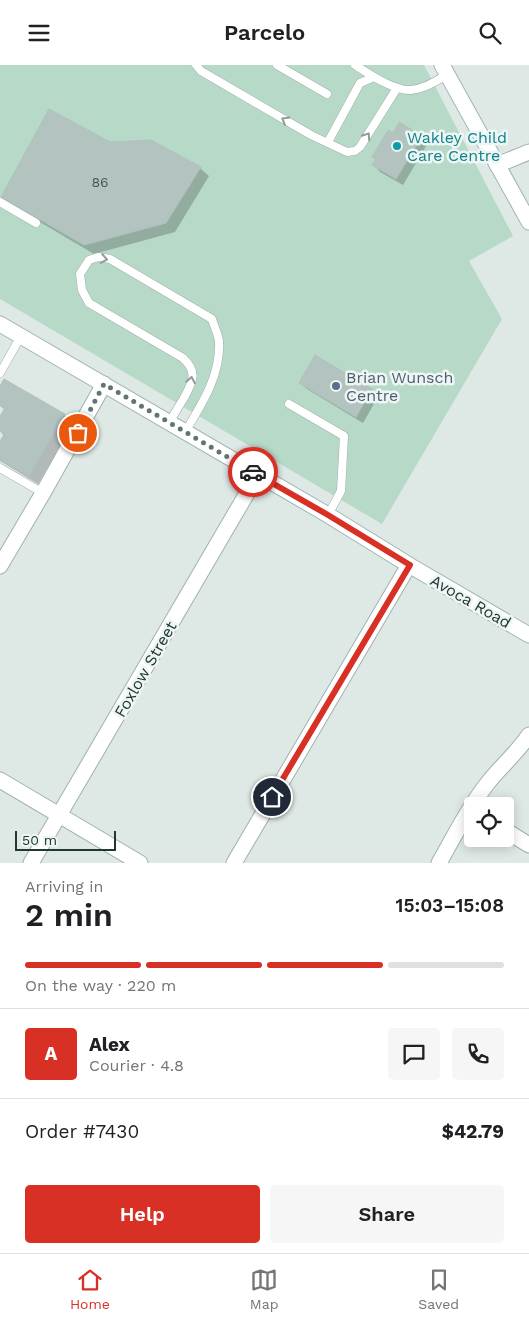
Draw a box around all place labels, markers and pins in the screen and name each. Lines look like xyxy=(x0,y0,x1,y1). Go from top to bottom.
place label: Wakley Child Care Centre xyxy=(407,128,507,165)
marker: Wakley Child Care Centre xyxy=(391,140,403,152)
place label: Brian Wunsch Centre xyxy=(346,368,453,405)
marker: Brian Wunsch Centre xyxy=(330,380,342,392)
pin xyxy=(57,412,99,454)
pin xyxy=(251,776,293,818)

